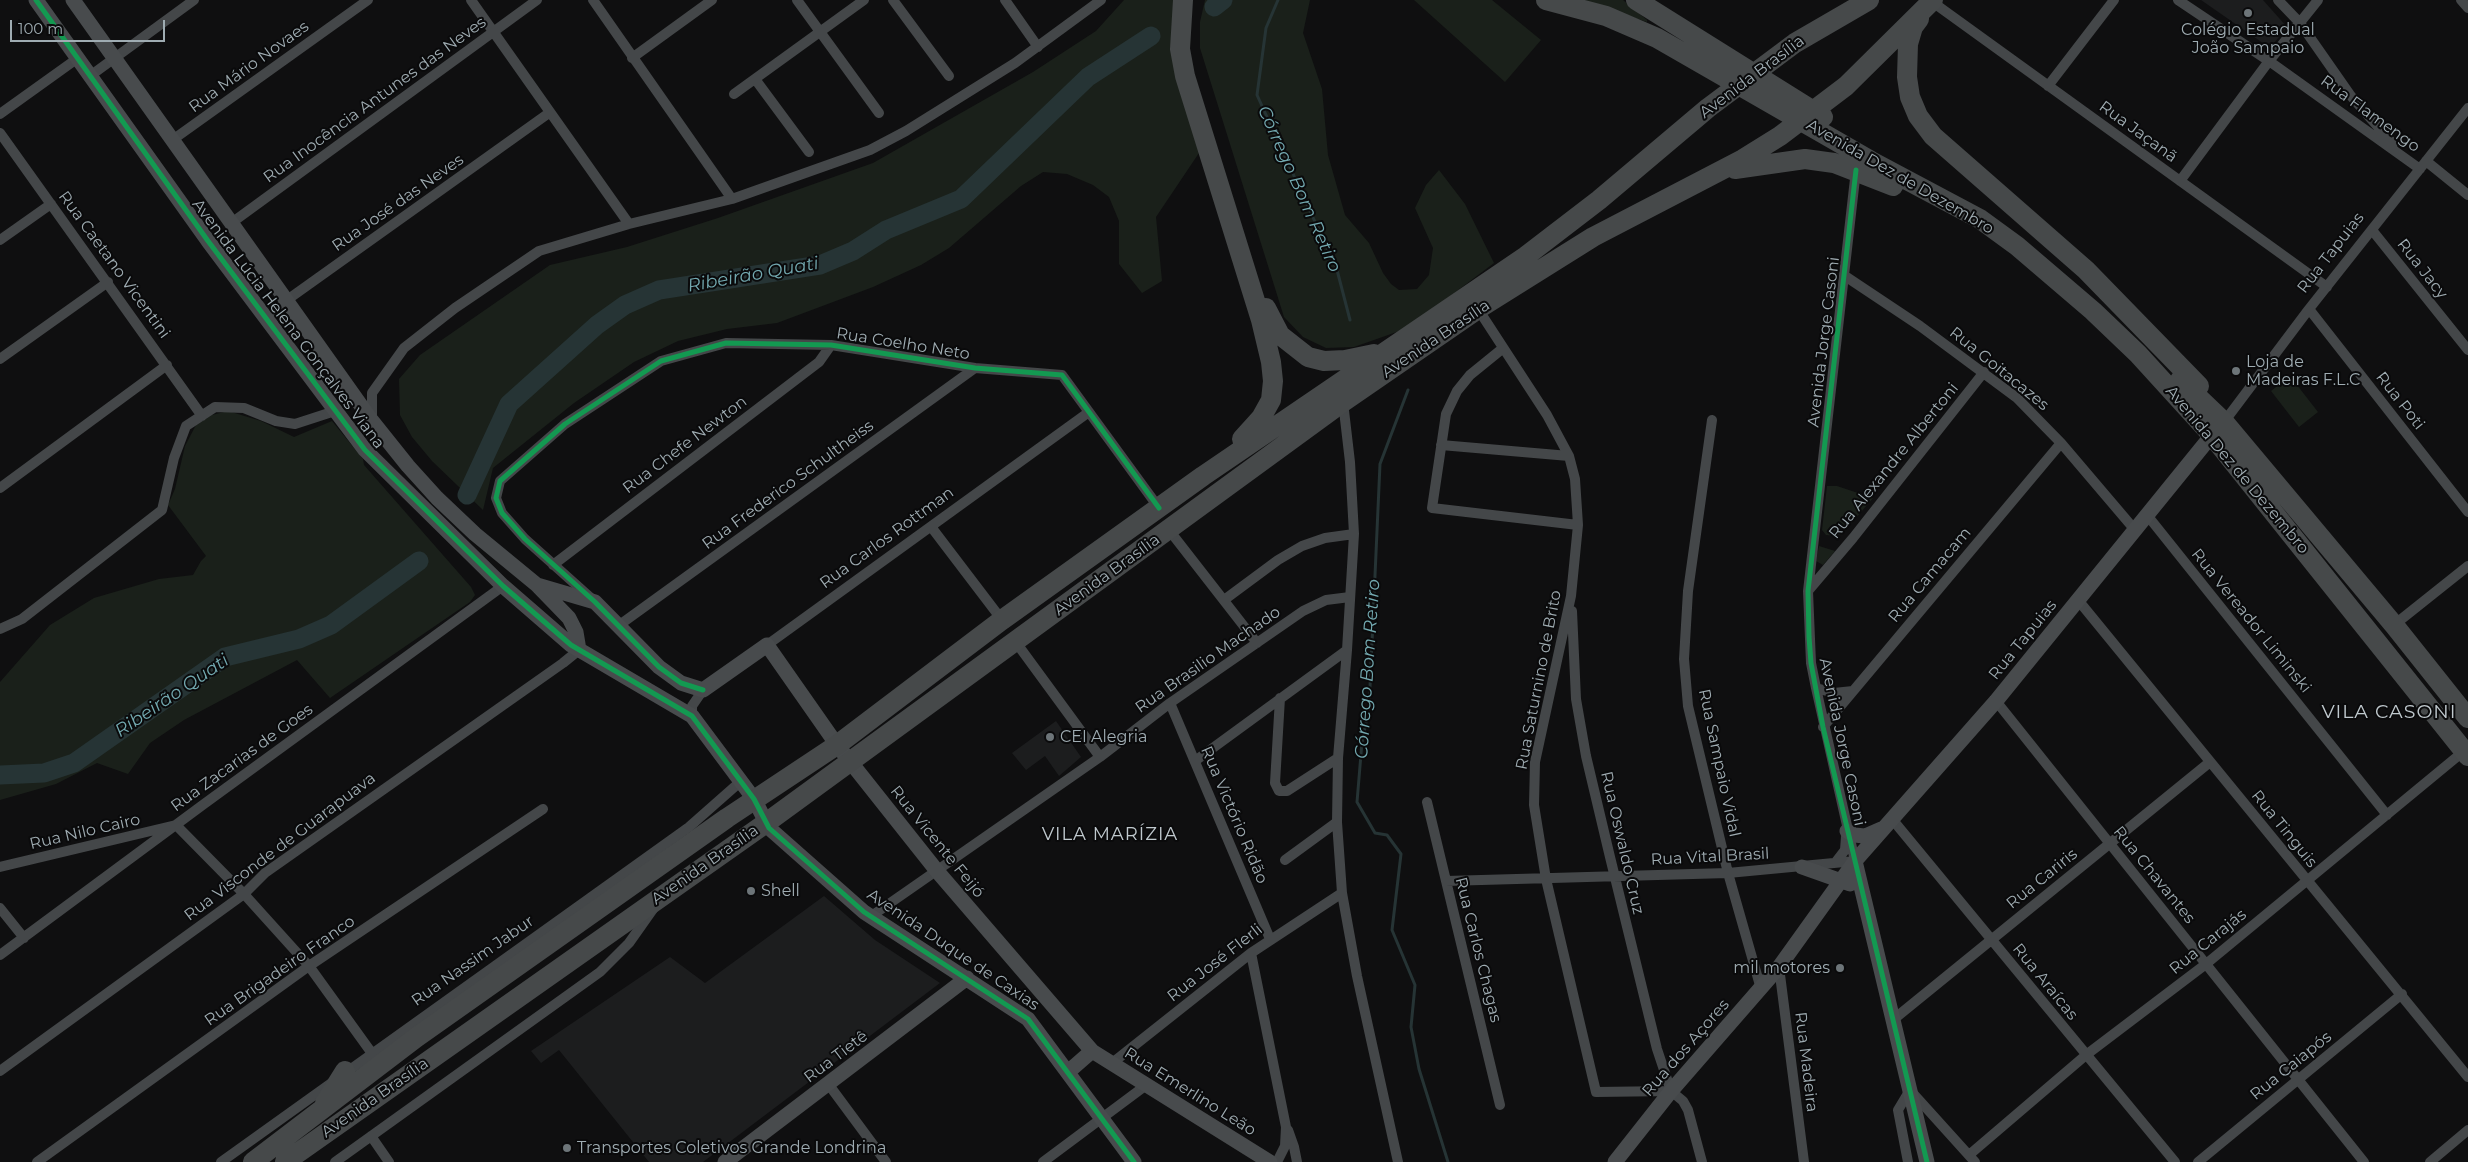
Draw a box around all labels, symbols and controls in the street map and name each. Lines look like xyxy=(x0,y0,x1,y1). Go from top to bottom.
marker: Colégio Estadual João Sampaio xyxy=(2242,7,2254,19)
scale bar xyxy=(12,10,168,42)
street label: Rua Inocência Antunes das Neves xyxy=(260,13,490,187)
street label: Rua Mário Novaes xyxy=(185,17,313,117)
text: 100 m xyxy=(18,19,63,38)
place label: Colégio Estadual João Sampaio xyxy=(2181,20,2315,58)
street label: Avenida Brasília xyxy=(1696,31,1808,123)
street label: Rua Flamengo xyxy=(2317,71,2423,157)
street label: Rua Jaçanã xyxy=(2095,97,2181,167)
water label: Córrego Bom Retiro xyxy=(1253,102,1345,276)
street label: Avenida Dez de Dezembro xyxy=(1803,115,1997,239)
street label: Rua José das Neves xyxy=(328,150,468,256)
street label: Rua Caetano Vicentini xyxy=(54,188,174,342)
street label: Avenida Lúcia Helena Gonçalves Viana xyxy=(188,195,388,453)
street label: Rua Tapuias xyxy=(2293,209,2369,297)
street label: Rua Jacy xyxy=(2393,235,2451,303)
water label: Ribeirão Quati xyxy=(686,253,820,297)
street label: Avenida Jorge Casoni xyxy=(1804,256,1844,428)
street label: Avenida Brasília xyxy=(1378,296,1494,382)
street label: Rua Goitacazes xyxy=(1946,323,2052,415)
street label: Rua Coelho Neto xyxy=(835,324,971,364)
place label: Loja de Madeiras F.L.C xyxy=(2246,352,2360,390)
marker: Loja de Madeiras F.L.C xyxy=(2230,365,2242,377)
street label: Rua Poti xyxy=(2371,368,2429,434)
street label: Rua Alexandre Albertoni xyxy=(1825,379,1963,543)
street label: Avenida Dez de Dezembro xyxy=(2161,382,2313,558)
street label: Rua Chefe Newton xyxy=(619,392,751,498)
street label: Rua Frederico Schultheiss xyxy=(698,416,878,554)
street label: Rua Carlos Rottman xyxy=(816,483,958,593)
street label: Rua Camacam xyxy=(1885,523,1975,627)
street label: Avenida Brasília xyxy=(1050,530,1164,620)
street label: Rua Vereador Liminski xyxy=(2187,545,2315,697)
water label: Córrego Bom Retiro xyxy=(1351,578,1385,760)
street label: Rua Saturnino de Brito xyxy=(1512,589,1566,771)
street label: Rua Tapuias xyxy=(1985,596,2061,684)
street label: Rua Brasilio Machado xyxy=(1132,603,1284,717)
water label: Ribeirão Quati xyxy=(111,650,233,742)
street label: Avenida Jorge Casoni xyxy=(1815,656,1869,828)
street label: Rua Sampaio Vidal xyxy=(1694,687,1744,839)
street label: Rua Zacarias de Goes xyxy=(167,700,317,816)
district label: VILA CASONI xyxy=(2320,701,2458,723)
place label: CEI Alegria xyxy=(1060,727,1148,747)
marker: CEI Alegria xyxy=(1044,731,1056,743)
street label: Rua Victório Ridão xyxy=(1196,743,1272,887)
street label: Rua Visconde de Guarapuava xyxy=(181,769,379,925)
street label: Rua Oswaldo Cruz xyxy=(1596,770,1648,916)
street label: Rua Vicente Feijó xyxy=(886,782,988,902)
street label: Rua Tinguis xyxy=(2247,786,2321,872)
street label: Rua Nilo Cairo xyxy=(28,810,142,854)
street label: Avenida Brasília xyxy=(648,821,762,909)
street label: Rua Chavantes xyxy=(2109,822,2199,928)
district label: VILA MARÍZIA xyxy=(1040,824,1180,846)
street label: Rua Vital Brasil xyxy=(1650,844,1770,870)
street label: Rua Cariris xyxy=(2003,845,2081,913)
street label: Rua Carlos Chagas xyxy=(1451,875,1505,1025)
place label: Shell xyxy=(761,881,800,901)
marker: Shell xyxy=(745,885,757,897)
street label: Avenida Duque de Caxias xyxy=(863,885,1043,1015)
street label: Rua Carajás xyxy=(2166,905,2250,979)
street label: Rua Brigadeiro Franco xyxy=(201,912,359,1030)
street label: Rua Nassim Jabur xyxy=(408,912,538,1010)
street label: Rua José FIerli xyxy=(1164,920,1266,1006)
street label: Rua Araícas xyxy=(2008,940,2082,1024)
place label: mil motores xyxy=(1733,958,1830,978)
marker: mil motores xyxy=(1834,962,1846,974)
street label: Rua dos Açores xyxy=(1638,995,1734,1101)
street label: Rua Madeira xyxy=(1790,1011,1822,1113)
street label: Rua Tietê xyxy=(800,1027,872,1087)
street label: Rua Caiapós xyxy=(2246,1027,2336,1105)
street label: Rua Emerlino Leão xyxy=(1121,1044,1259,1140)
street label: Avenida Brasília xyxy=(318,1054,432,1142)
place label: Transportes Coletivos Grande Londrina xyxy=(577,1138,886,1158)
marker: Transportes Coletivos Grande Londrina xyxy=(561,1142,573,1154)

